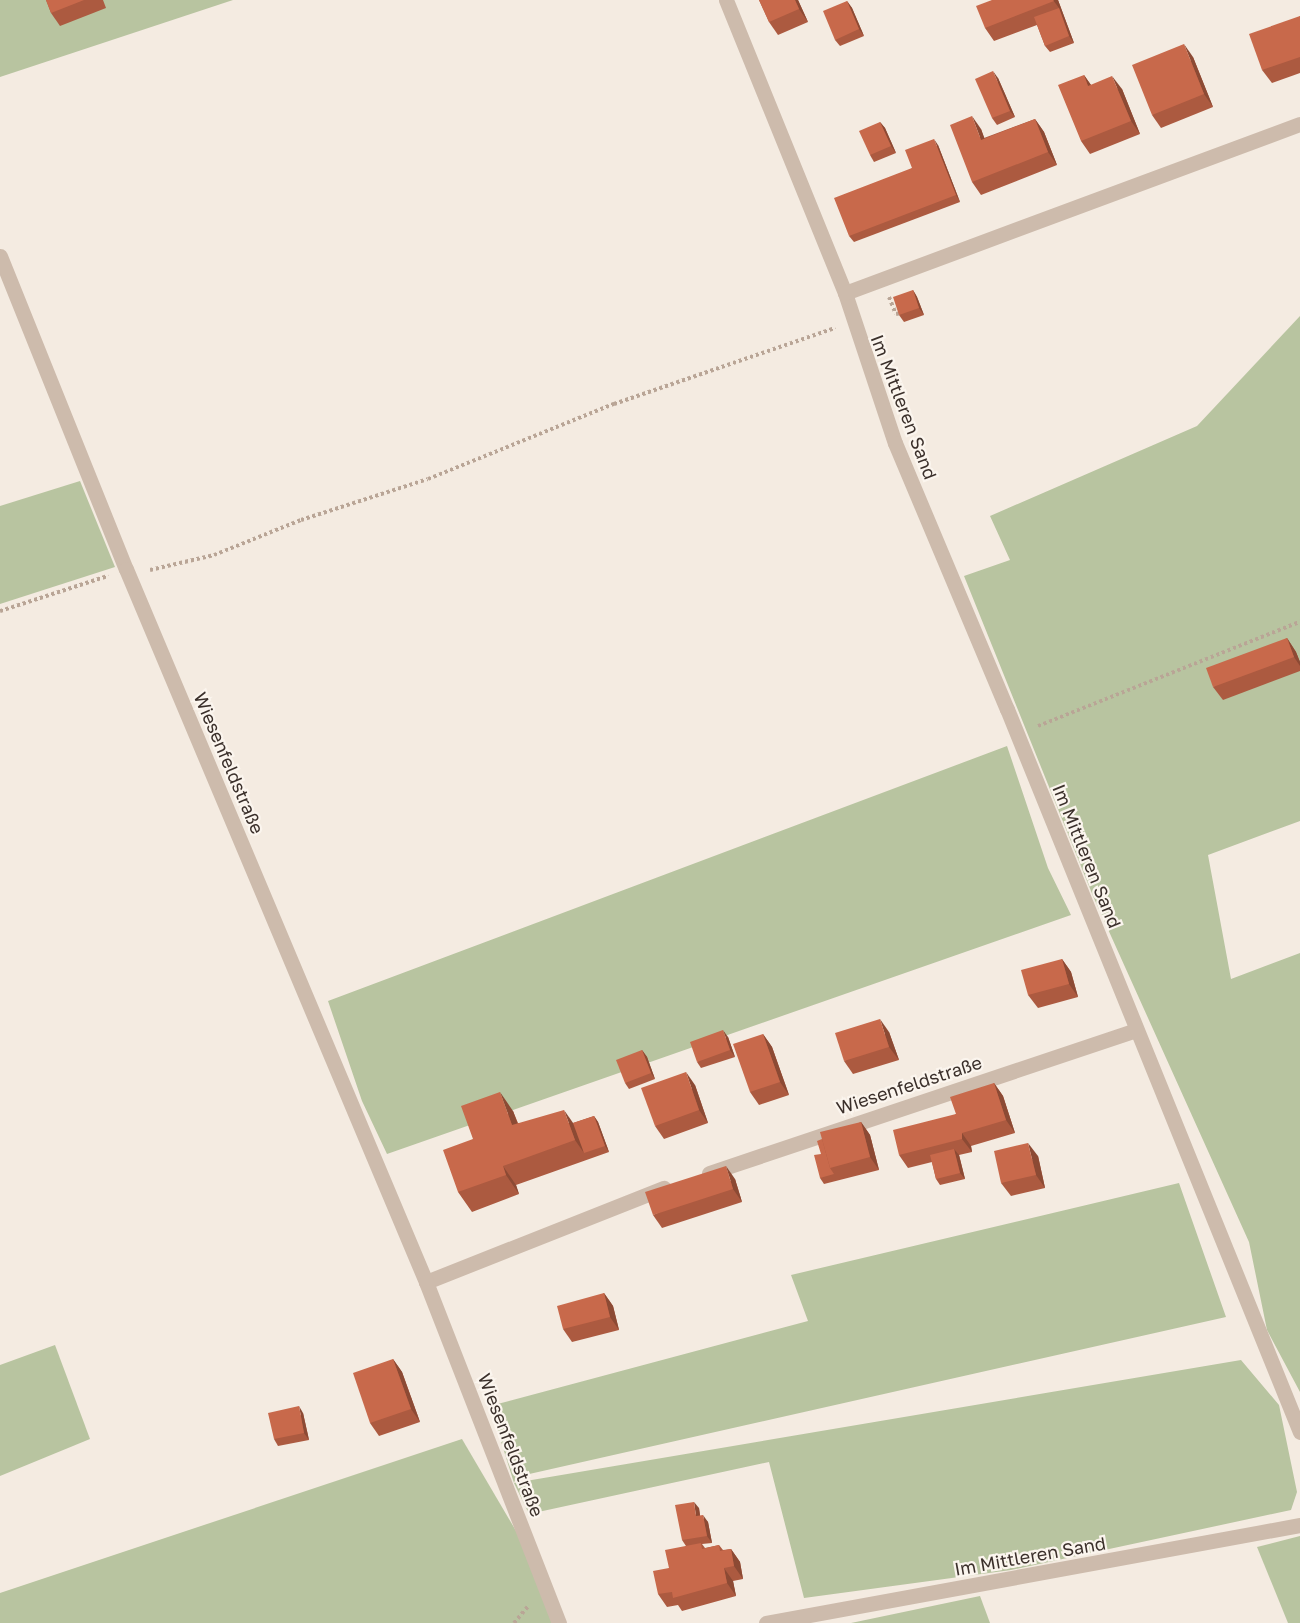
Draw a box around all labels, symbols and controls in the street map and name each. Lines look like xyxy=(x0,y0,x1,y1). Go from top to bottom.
street label: Im Mittleren Sand xyxy=(866,332,942,482)
street label: Wiesenfeldstraße xyxy=(189,689,269,837)
street label: Im Mittleren Sand xyxy=(1048,781,1126,931)
street label: Wiesenfeldstraße xyxy=(834,1051,984,1119)
street label: Wiesenfeldstraße xyxy=(474,1370,548,1520)
street label: Im Mittleren Sand xyxy=(953,1532,1107,1580)

